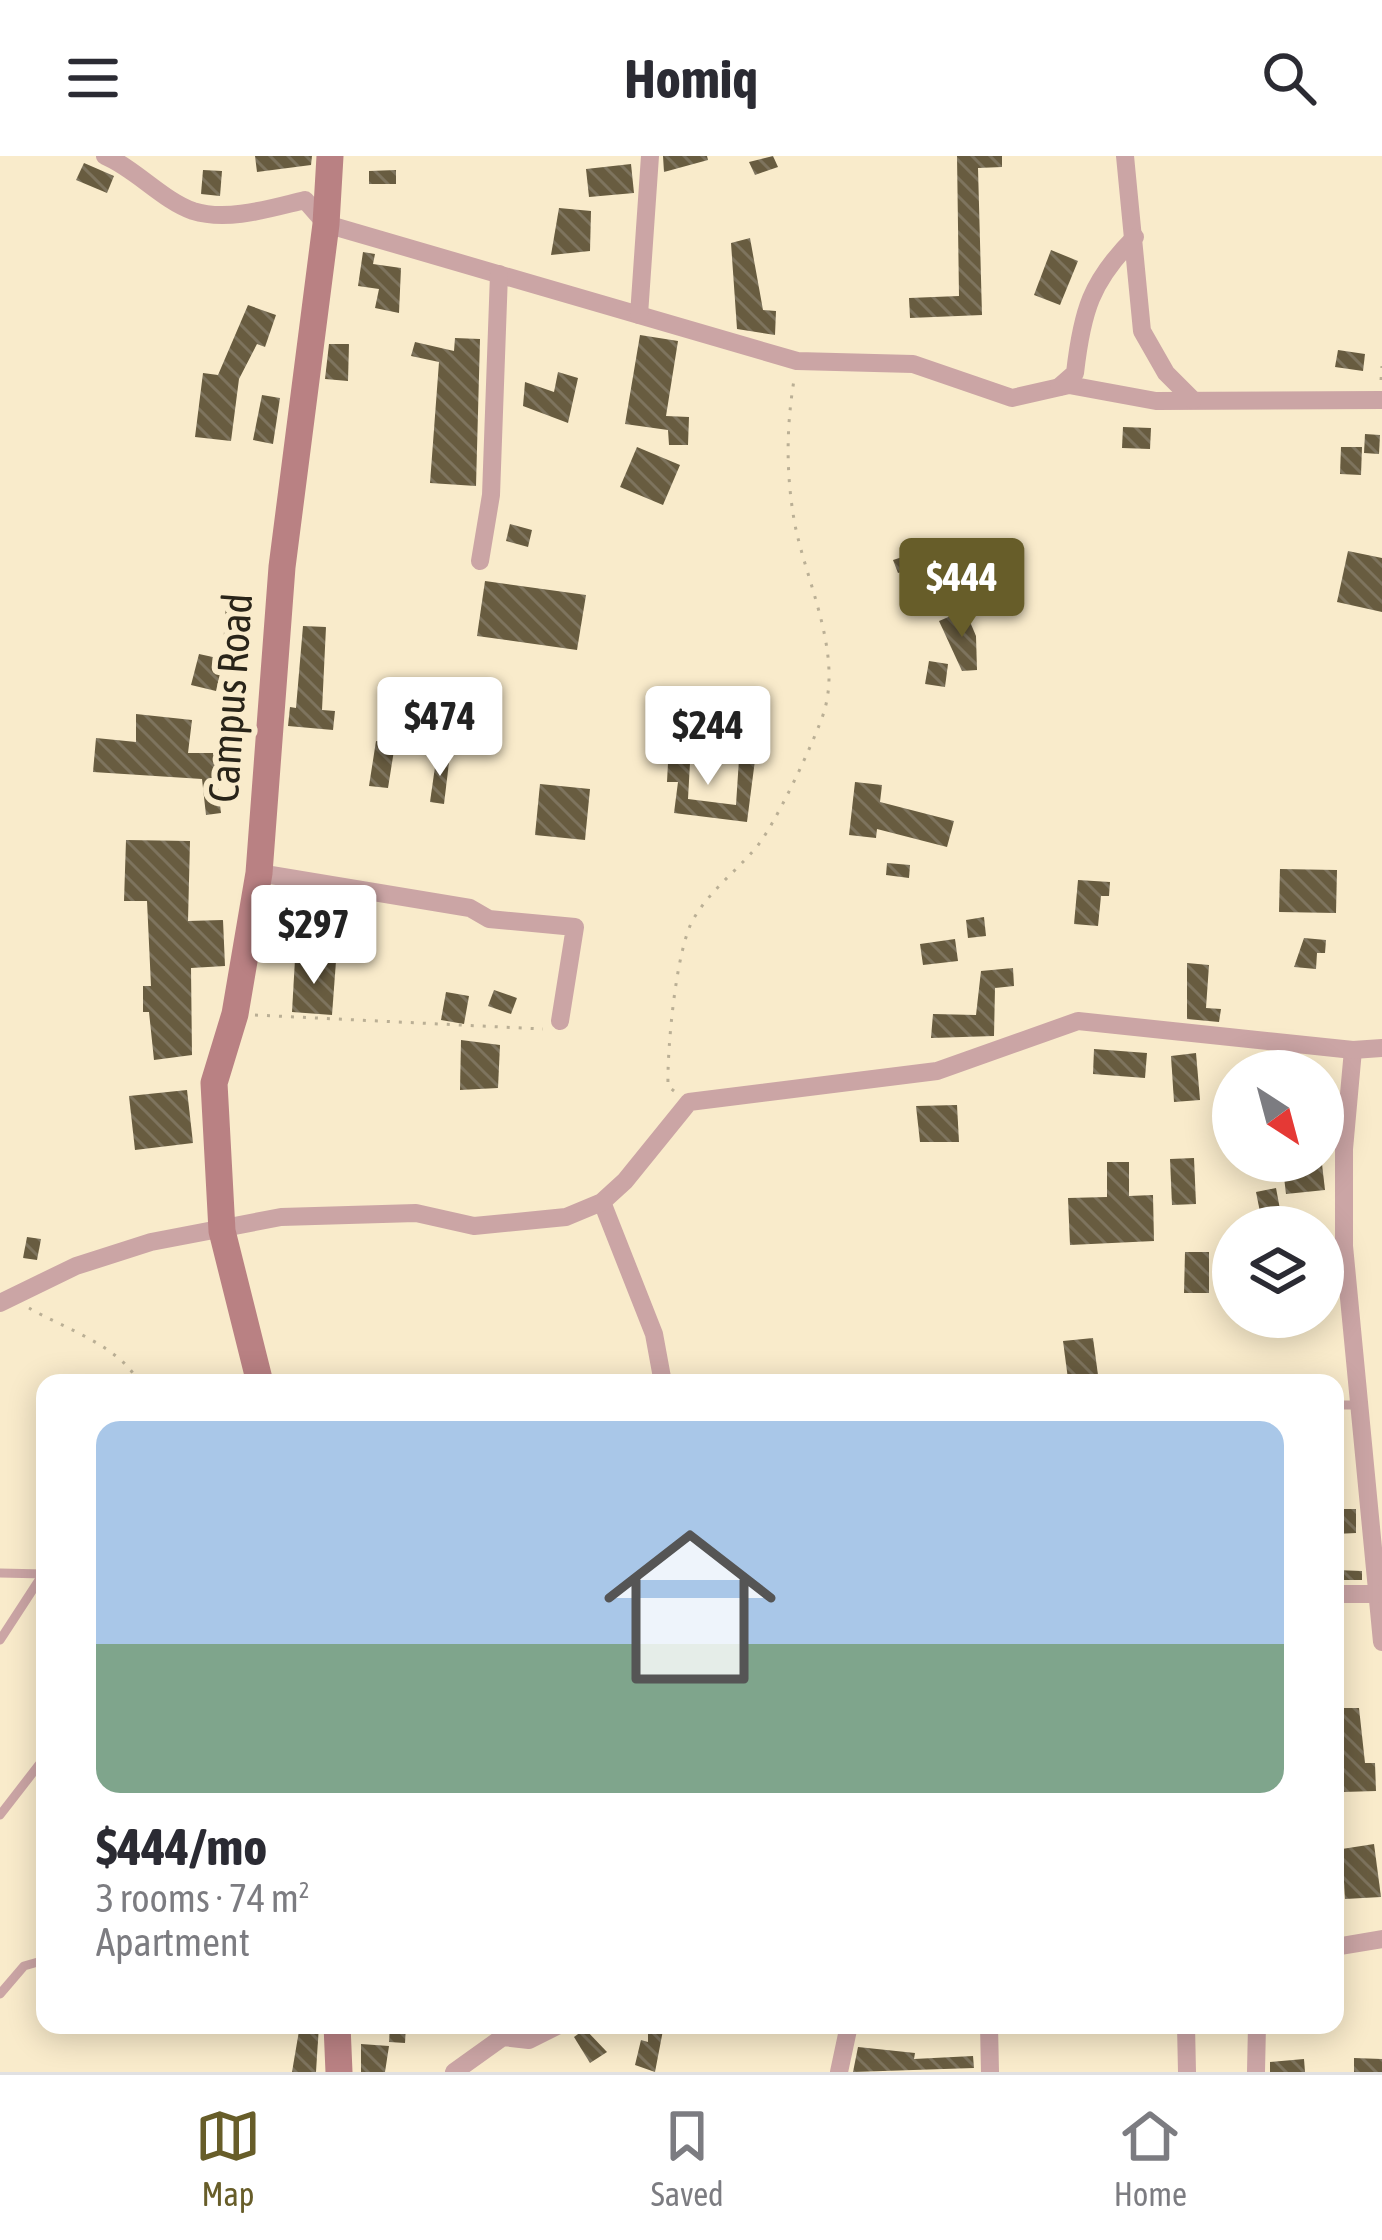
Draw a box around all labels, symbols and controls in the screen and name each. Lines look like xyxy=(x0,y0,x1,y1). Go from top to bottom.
icon: menu xyxy=(60,45,126,111)
icon: search xyxy=(1256,45,1322,111)
text: Homiq xyxy=(624,48,758,109)
pin: $444 xyxy=(891,538,1033,640)
text: $444 xyxy=(926,555,998,599)
street label: Campus Road xyxy=(199,592,261,804)
pin: $474 xyxy=(369,677,511,779)
pin: $244 xyxy=(637,686,779,788)
text: $474 xyxy=(404,694,476,738)
text: $244 xyxy=(672,703,744,747)
pin: $297 xyxy=(243,885,385,987)
text: $297 xyxy=(278,902,350,946)
north arrow xyxy=(1212,1050,1344,1182)
map controls xyxy=(1212,1050,1344,1338)
button: layers xyxy=(1212,1206,1344,1338)
icon: home xyxy=(582,1499,798,1715)
text: $444/mo xyxy=(96,1817,267,1876)
text: 3 rooms · 74 m² xyxy=(96,1876,310,1920)
text: Apartment xyxy=(96,1920,250,1964)
tab: Map xyxy=(195,2103,261,2213)
tab: Saved xyxy=(651,2103,724,2213)
tab: Home xyxy=(1114,2103,1187,2213)

